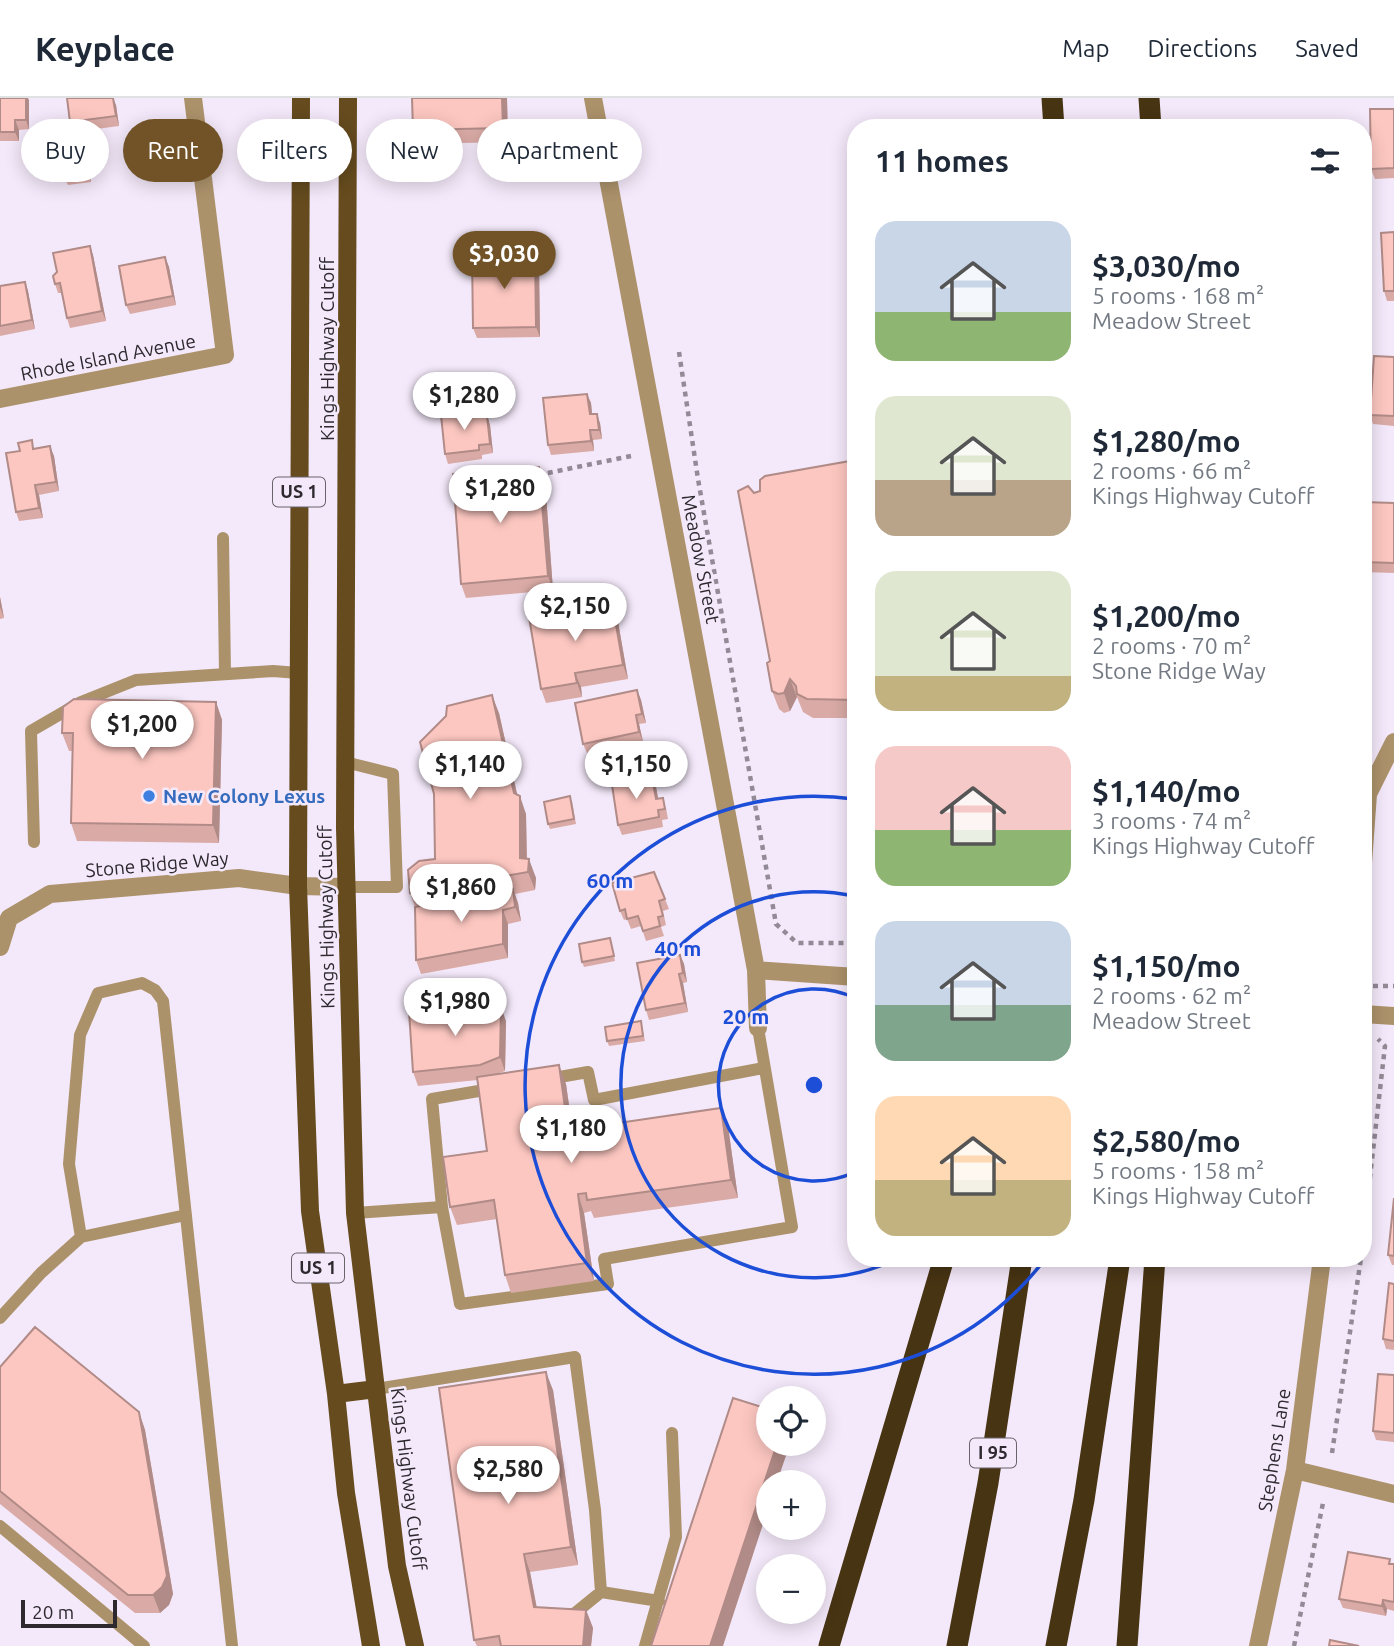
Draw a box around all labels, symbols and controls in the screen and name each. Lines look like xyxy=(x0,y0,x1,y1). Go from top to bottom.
text: Keyplace xyxy=(35,30,175,67)
text: Map xyxy=(1062,35,1109,62)
text: Directions xyxy=(1147,35,1257,62)
text: Saved xyxy=(1295,35,1359,62)
chip: Buy xyxy=(21,119,109,182)
chip: Rent xyxy=(123,119,223,182)
chip: Filters xyxy=(237,119,352,182)
chip: New xyxy=(366,119,463,182)
chip: Apartment xyxy=(477,119,642,182)
icon: filters xyxy=(1306,142,1344,180)
text: 11 homes xyxy=(875,144,1009,178)
pin: $3,030 xyxy=(447,232,561,291)
text: $3,030 xyxy=(469,241,539,266)
icon: home xyxy=(931,249,1015,333)
text: $3,030/mo xyxy=(1092,249,1241,283)
street label: Kings Highway Cutoff xyxy=(316,257,338,441)
text: 5 rooms · 168 m² xyxy=(1092,283,1264,308)
text: Meadow Street xyxy=(1092,308,1251,333)
street label: Rhode Island Avenue xyxy=(19,329,197,385)
pin: $1,280 xyxy=(407,372,521,432)
text: $1,280 xyxy=(429,382,499,407)
icon: home xyxy=(931,424,1015,508)
text: $1,280/mo xyxy=(1092,424,1241,458)
text: 2 rooms · 66 m² xyxy=(1092,458,1251,483)
pin: $1,280 xyxy=(443,466,557,525)
text: $1,280 xyxy=(465,475,535,500)
road number: US 1 xyxy=(273,478,325,506)
text: Kings Highway Cutoff xyxy=(1092,483,1315,508)
street label: Meadow Street xyxy=(678,493,724,626)
pin: $2,150 xyxy=(518,584,632,643)
text: $2,150 xyxy=(540,593,610,618)
icon: home xyxy=(931,599,1015,683)
text: $1,200/mo xyxy=(1092,599,1241,633)
text: 2 rooms · 70 m² xyxy=(1092,633,1251,658)
text: Stone Ridge Way xyxy=(1092,658,1266,683)
pin: $1,200 xyxy=(85,702,199,761)
text: $1,200 xyxy=(107,711,177,736)
pin: $1,140 xyxy=(413,742,527,801)
pin: $1,150 xyxy=(579,742,693,801)
text: $1,140 xyxy=(435,751,505,776)
text: $1,150 xyxy=(601,751,671,776)
icon: home xyxy=(931,774,1015,858)
text: $1,140/mo xyxy=(1092,774,1241,808)
place label: New Colony Lexus xyxy=(163,785,325,807)
marker: New Colony Lexus xyxy=(141,788,157,804)
text: 3 rooms · 74 m² xyxy=(1092,808,1251,833)
street label: Kings Highway Cutoff xyxy=(313,824,339,1009)
text: Kings Highway Cutoff xyxy=(1092,833,1315,858)
street label: Stone Ridge Way xyxy=(84,847,230,881)
pin: $1,860 xyxy=(404,864,518,924)
text: 60 m xyxy=(587,868,633,892)
text: $1,860 xyxy=(426,874,496,899)
text: 40 m xyxy=(655,936,701,960)
icon: home xyxy=(931,949,1015,1033)
text: $1,150/mo xyxy=(1092,949,1241,983)
pin: $1,980 xyxy=(398,978,512,1038)
text: 2 rooms · 62 m² xyxy=(1092,983,1251,1008)
text: $1,980 xyxy=(420,988,490,1013)
text: 20 m xyxy=(723,1004,769,1028)
text: Meadow Street xyxy=(1092,1008,1251,1033)
centre of rings xyxy=(802,1073,826,1097)
pin: $1,180 xyxy=(514,1105,628,1165)
text: $1,180 xyxy=(536,1115,606,1140)
icon: home xyxy=(931,1124,1015,1208)
text: $2,580/mo xyxy=(1092,1124,1241,1158)
text: 5 rooms · 158 m² xyxy=(1092,1158,1264,1183)
text: Kings Highway Cutoff xyxy=(1092,1183,1315,1208)
road number: US 1 xyxy=(292,1254,344,1282)
street label: Kings Highway Cutoff xyxy=(387,1386,431,1572)
map controls xyxy=(756,1386,826,1624)
button: locate xyxy=(756,1386,826,1456)
street label: Stephens Lane xyxy=(1253,1387,1295,1513)
road number: I 95 xyxy=(970,1438,1016,1468)
pin: $2,580 xyxy=(451,1446,565,1506)
text: $2,580 xyxy=(473,1456,543,1481)
button: + xyxy=(756,1470,826,1540)
button: − xyxy=(756,1554,826,1624)
scale bar xyxy=(21,1597,117,1629)
text: 20 m xyxy=(32,1601,74,1623)

